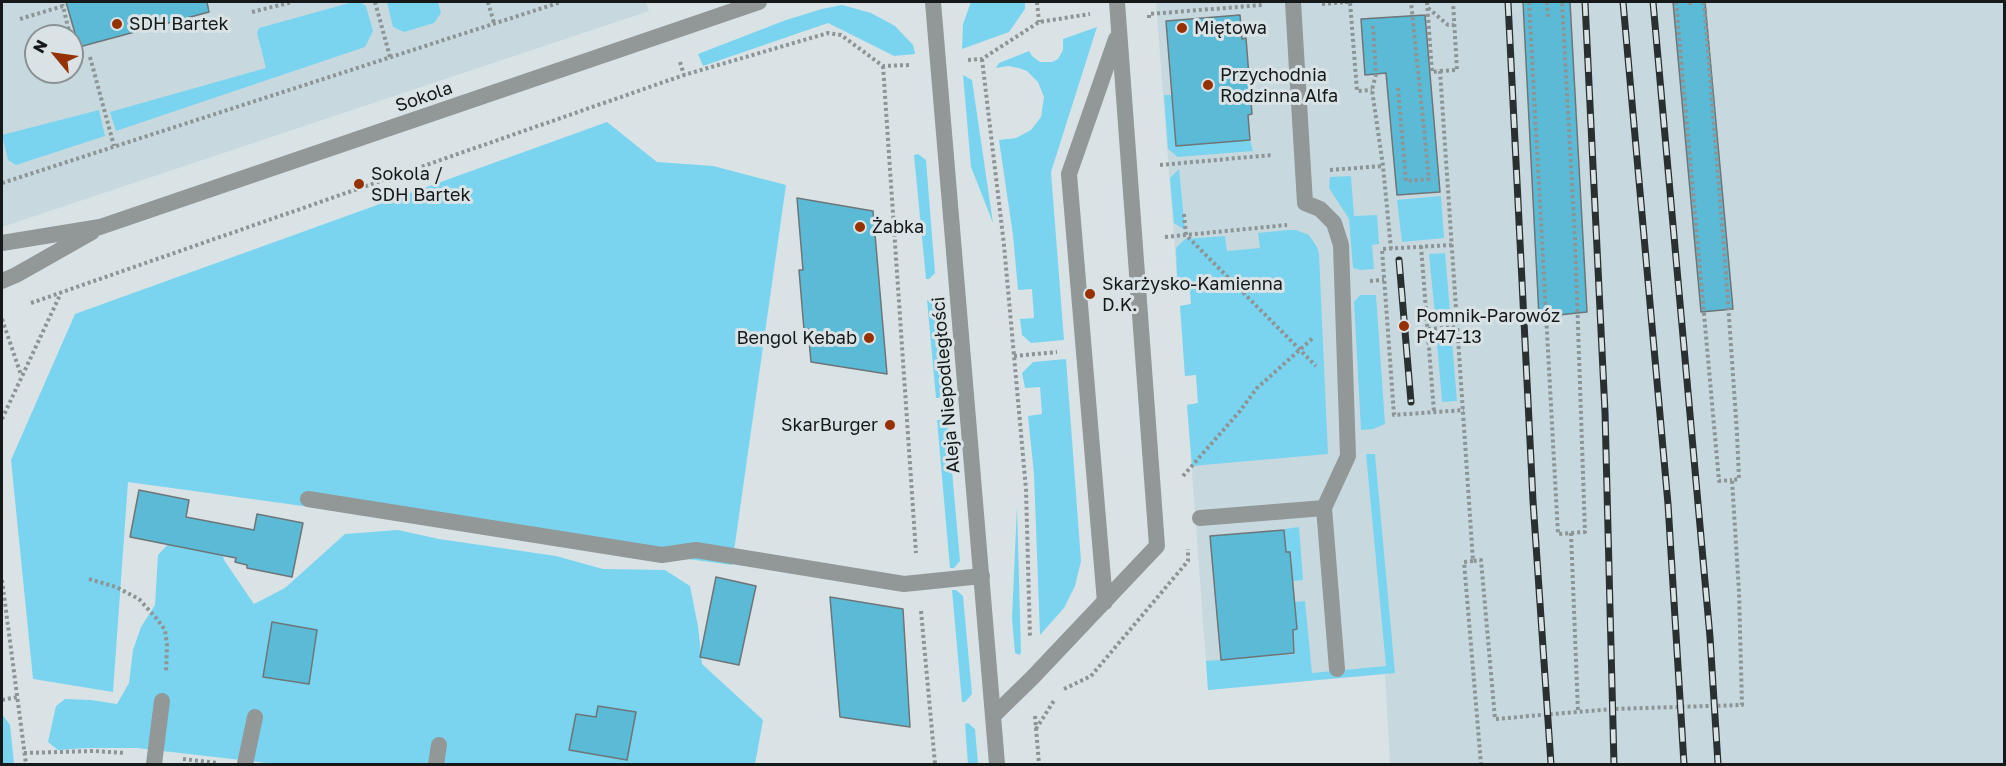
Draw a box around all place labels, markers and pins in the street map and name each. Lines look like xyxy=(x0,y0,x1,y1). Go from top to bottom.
place label: SDH Bartek xyxy=(129,13,229,35)
marker: SDH Bartek xyxy=(110,17,124,31)
place label: Miętowa xyxy=(1194,17,1267,39)
marker: Miętowa xyxy=(1175,21,1189,35)
place label: Przychodnia Rodzinna Alfa xyxy=(1220,64,1338,106)
marker: Przychodnia Rodzinna Alfa xyxy=(1201,78,1215,92)
place label: Sokola / SDH Bartek xyxy=(371,163,471,206)
marker: Sokola / SDH Bartek xyxy=(352,177,366,191)
place label: Żabka xyxy=(872,216,924,238)
marker: Żabka xyxy=(853,220,867,234)
place label: Skarżysko-Kamienna D.K. xyxy=(1102,273,1283,316)
marker: Skarżysko-Kamienna D.K. xyxy=(1083,287,1097,301)
place label: Pomnik-Parowóz Pt47-13 xyxy=(1416,305,1560,348)
marker: Pomnik-Parowóz Pt47-13 xyxy=(1397,319,1411,333)
place label: Bengol Kebab xyxy=(736,327,857,349)
marker: Bengol Kebab xyxy=(862,331,876,345)
place label: SkarBurger xyxy=(781,414,878,436)
marker: SkarBurger xyxy=(883,418,897,432)

